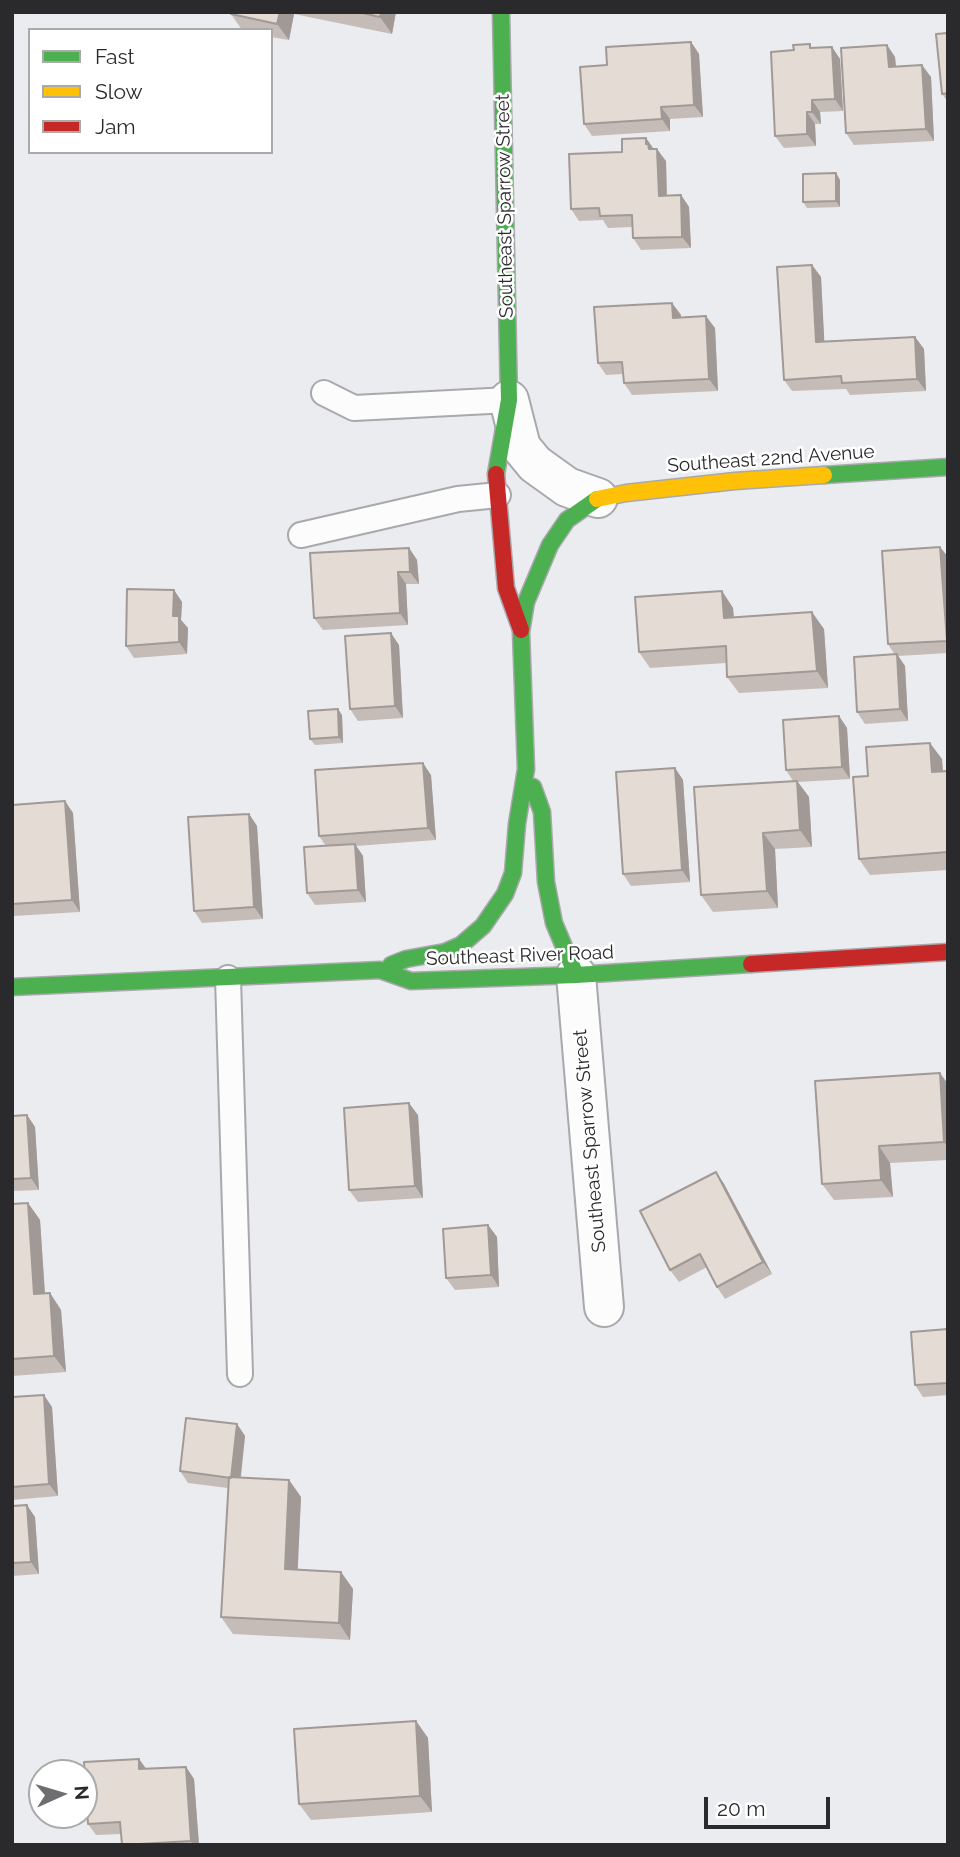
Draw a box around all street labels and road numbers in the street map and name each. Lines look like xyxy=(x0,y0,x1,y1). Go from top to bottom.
street label: Southeast Sparrow Street xyxy=(492,94,518,318)
street label: Southeast 22nd Avenue xyxy=(667,440,875,478)
street label: Southeast River Road xyxy=(426,941,614,971)
street label: Southeast Sparrow Street xyxy=(569,1028,611,1254)

